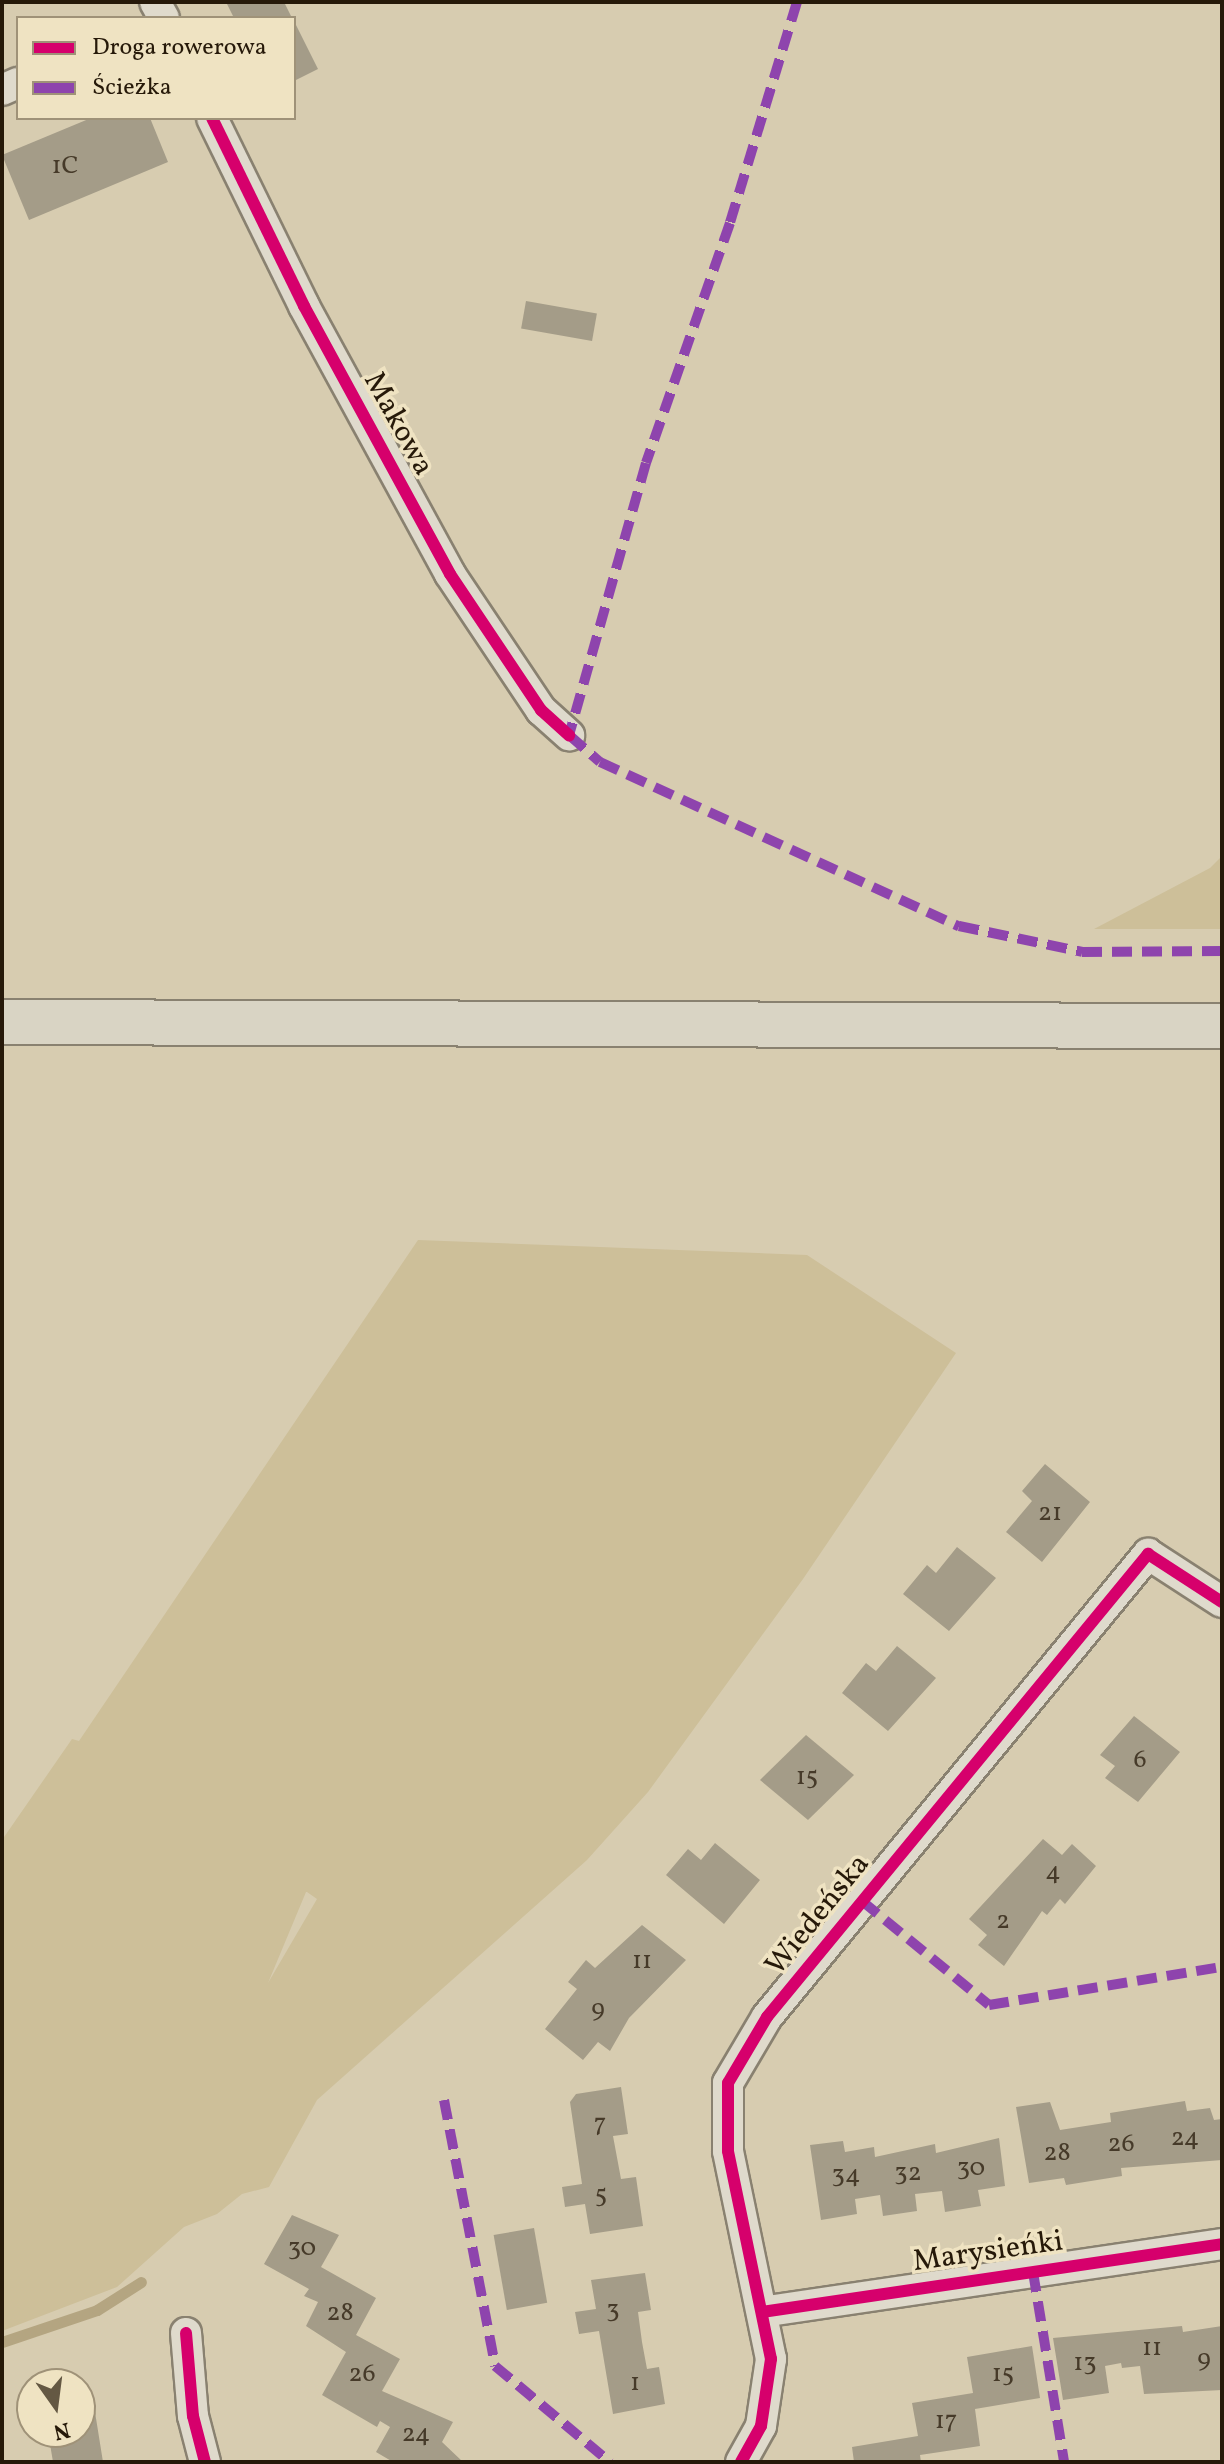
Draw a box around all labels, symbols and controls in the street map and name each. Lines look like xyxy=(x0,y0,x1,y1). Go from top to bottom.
legend xyxy=(16,16,296,120)
text: Droga rowerowa xyxy=(92,31,267,65)
text: Ścieżka xyxy=(92,71,172,105)
house number: 1C xyxy=(51,151,79,183)
street label: Makowa xyxy=(355,366,441,482)
house number: 21 xyxy=(1038,1498,1062,1530)
house number: 6 xyxy=(1133,1745,1147,1777)
house number: 15 xyxy=(796,1762,818,1794)
street label: Wiedeńska xyxy=(758,1847,878,1983)
house number: 4 xyxy=(1045,1857,1061,1889)
house number: 2 xyxy=(996,1906,1010,1938)
house number: 11 xyxy=(632,1946,652,1978)
house number: 9 xyxy=(591,1994,605,2026)
house number: 7 xyxy=(594,2109,606,2141)
house number: 24 xyxy=(1171,2123,1199,2155)
house number: 26 xyxy=(1107,2129,1135,2161)
house number: 28 xyxy=(1043,2138,1071,2170)
house number: 30 xyxy=(957,2153,985,2185)
house number: 32 xyxy=(894,2158,922,2190)
house number: 34 xyxy=(832,2160,860,2192)
house number: 5 xyxy=(595,2180,607,2212)
street label: Marysieńki xyxy=(911,2224,1065,2280)
house number: 30 xyxy=(288,2233,316,2265)
house number: 3 xyxy=(606,2295,620,2327)
house number: 28 xyxy=(326,2298,354,2330)
house number: 11 xyxy=(1142,2333,1162,2365)
house number: 9 xyxy=(1197,2344,1211,2376)
house number: 13 xyxy=(1073,2348,1097,2380)
house number: 26 xyxy=(348,2359,376,2391)
house number: 15 xyxy=(992,2359,1014,2391)
north arrow xyxy=(16,2368,96,2448)
house number: 1 xyxy=(630,2368,640,2400)
house number: 17 xyxy=(935,2406,957,2438)
text: N xyxy=(50,2413,73,2447)
house number: 24 xyxy=(402,2419,430,2451)

